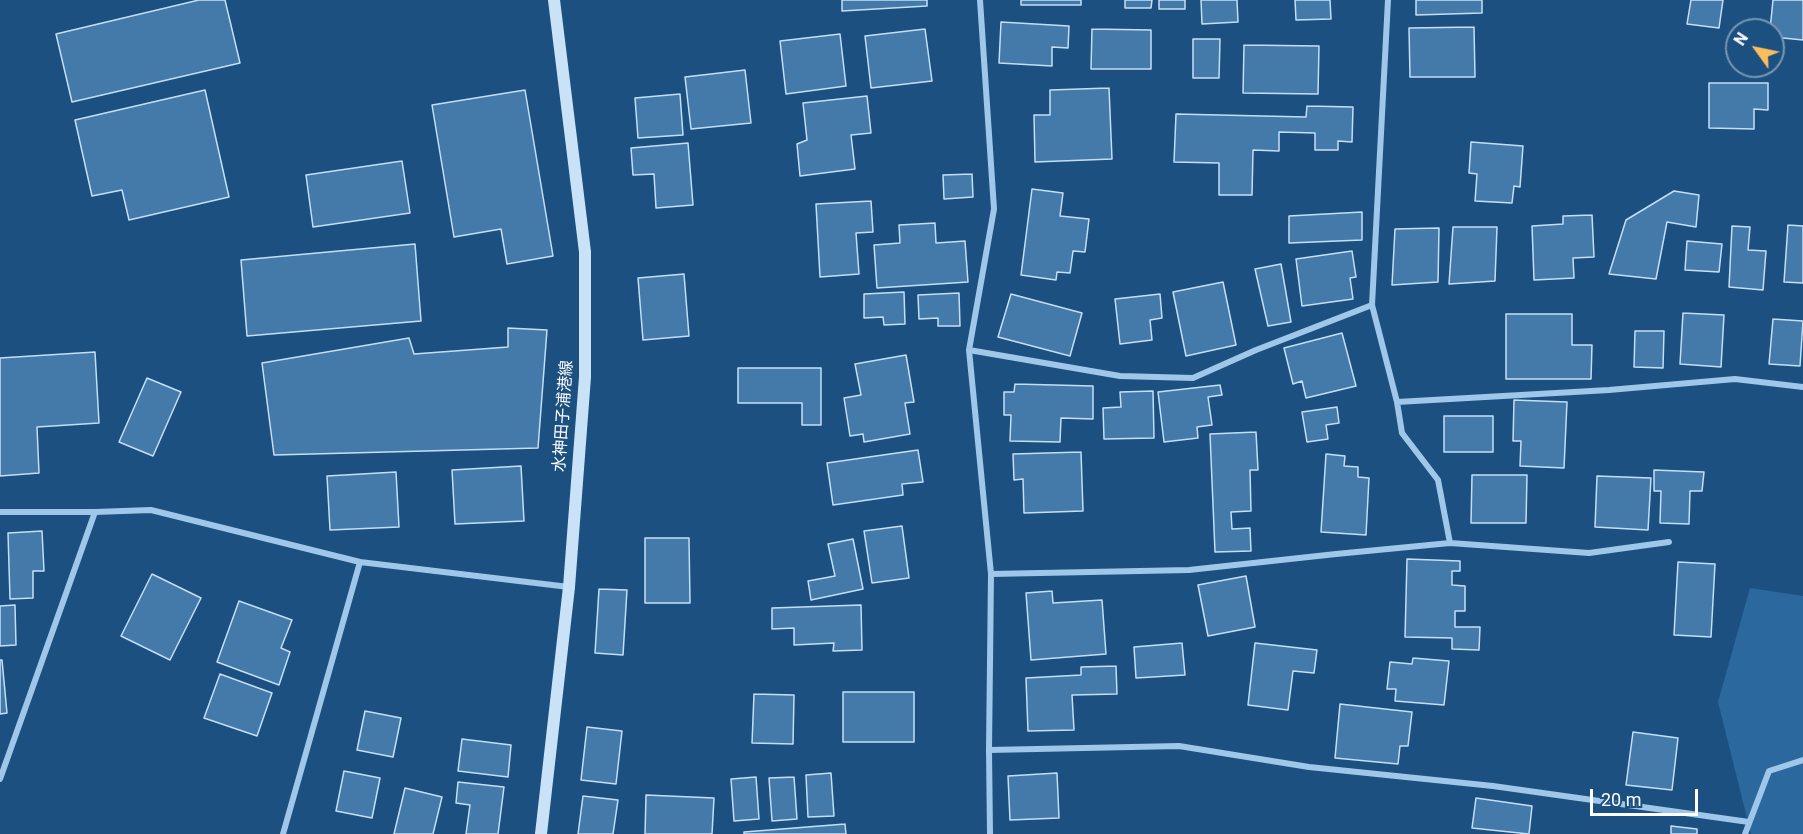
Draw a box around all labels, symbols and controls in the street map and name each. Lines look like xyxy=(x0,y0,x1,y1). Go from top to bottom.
north arrow xyxy=(1725,18,1785,78)
text: N xyxy=(1730,29,1752,49)
street label: 水神田子浦港線 xyxy=(551,359,577,473)
scale bar xyxy=(1593,777,1701,815)
text: 20 m xyxy=(1601,789,1641,810)

